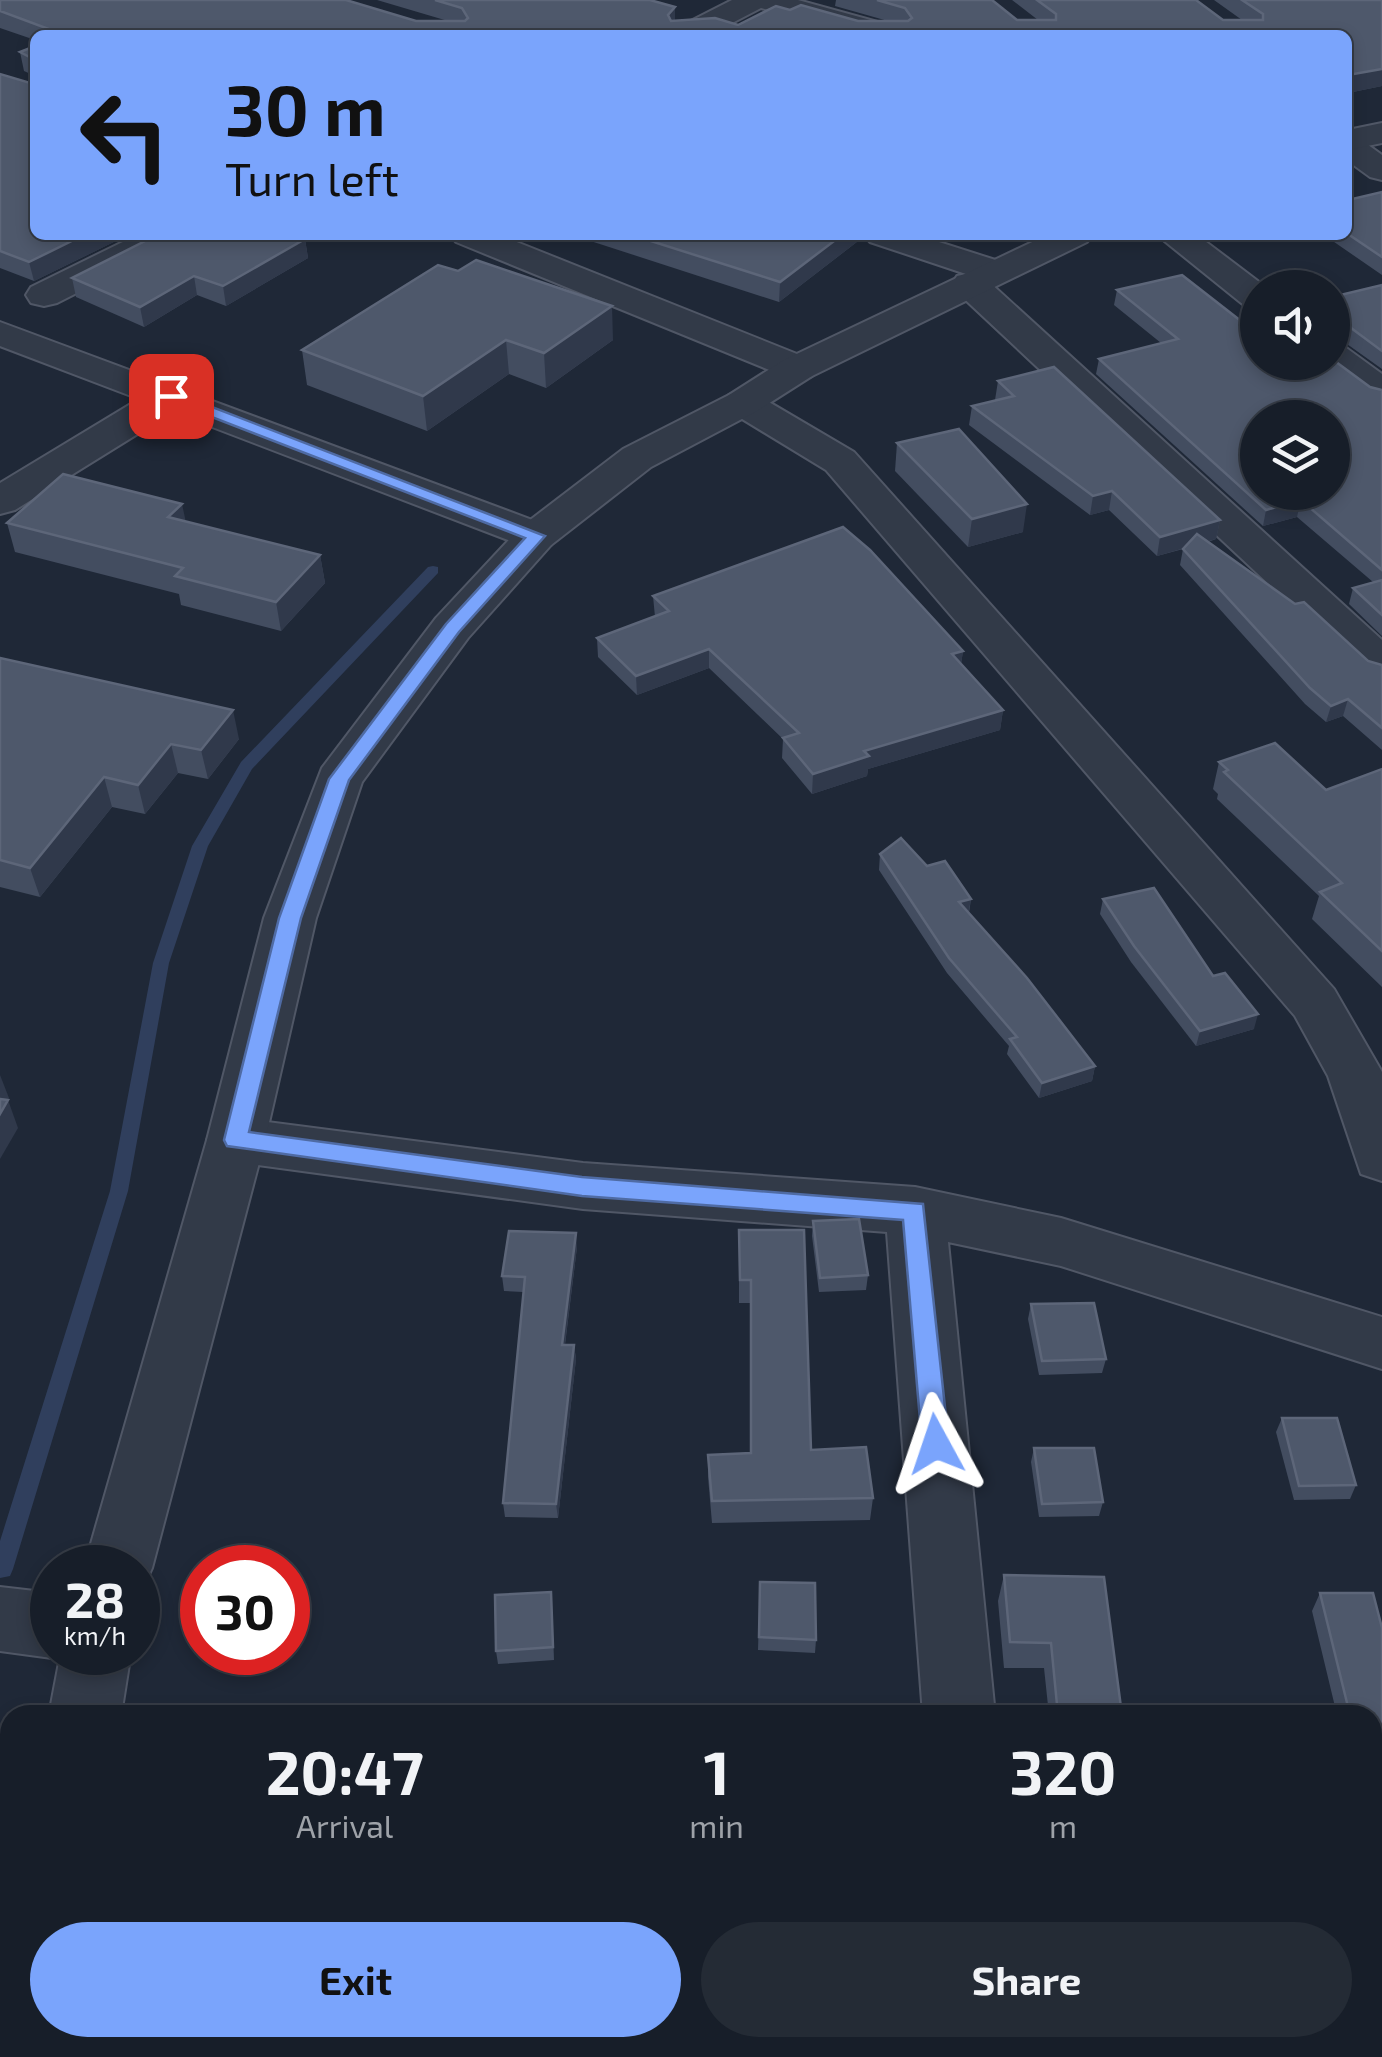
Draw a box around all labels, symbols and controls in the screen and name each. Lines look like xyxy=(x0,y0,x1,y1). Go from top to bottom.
text: 30 m xyxy=(225,66,386,150)
icon: left xyxy=(60,70,190,200)
text: Turn left xyxy=(225,151,399,205)
map controls xyxy=(1240,270,1350,510)
button: sound xyxy=(1240,270,1350,380)
pin xyxy=(129,354,214,439)
icon: arrive xyxy=(144,369,199,424)
button: layers xyxy=(1240,400,1350,510)
position arrow xyxy=(884,1392,988,1496)
speed limit sign: 30 xyxy=(180,1545,310,1675)
text: 28 xyxy=(65,1568,125,1628)
text: km/h xyxy=(64,1620,126,1650)
text: 20:47 xyxy=(266,1735,424,1807)
text: 1 xyxy=(704,1735,730,1807)
text: 320 xyxy=(1010,1735,1116,1807)
text: Arrival xyxy=(296,1806,393,1844)
text: min xyxy=(689,1806,744,1844)
text: m xyxy=(1049,1806,1077,1844)
button: Exit xyxy=(30,1922,681,2037)
button: Share xyxy=(701,1922,1352,2037)

